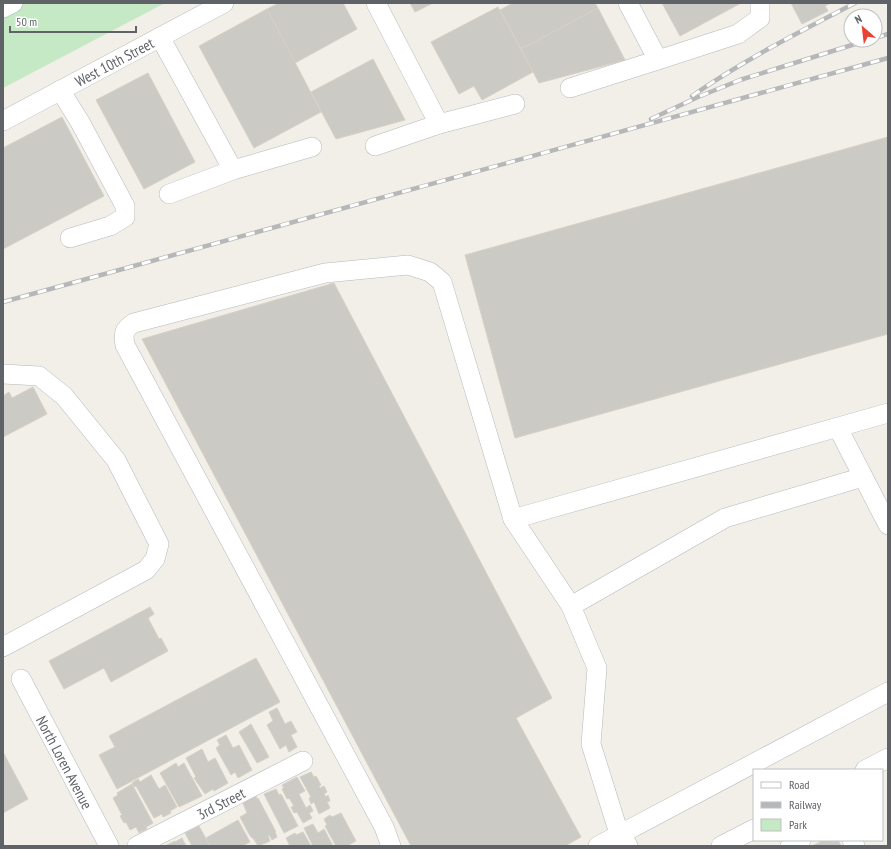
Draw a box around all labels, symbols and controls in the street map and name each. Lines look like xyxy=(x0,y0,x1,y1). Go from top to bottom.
scale bar xyxy=(10,8,136,34)
north arrow xyxy=(843,8,883,48)
text: N xyxy=(852,12,864,27)
text: 50 m xyxy=(16,14,37,29)
street label: West 10th Street xyxy=(71,33,157,90)
street label: North Loren Avenue xyxy=(32,712,97,812)
legend xyxy=(753,769,883,841)
text: Road xyxy=(789,777,809,792)
street label: 3rd Street xyxy=(193,783,248,823)
text: Railway xyxy=(789,797,822,812)
text: Park xyxy=(789,817,807,832)

